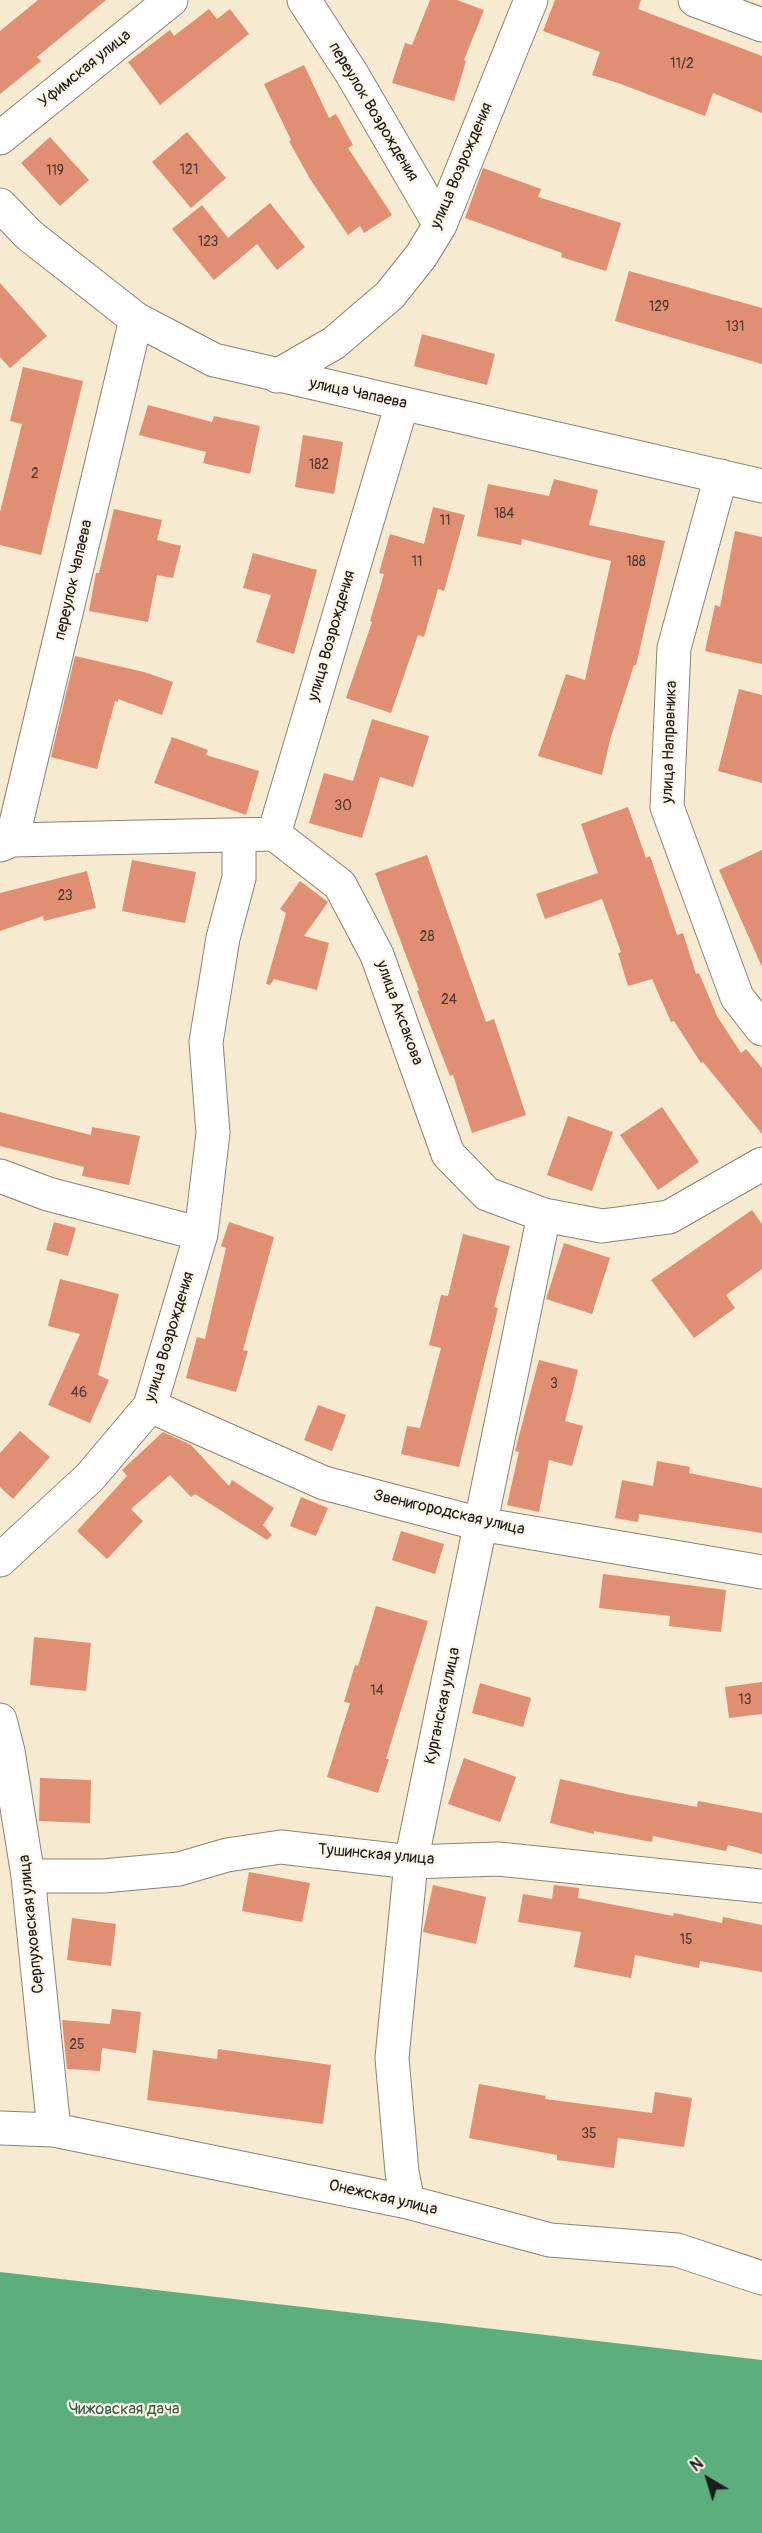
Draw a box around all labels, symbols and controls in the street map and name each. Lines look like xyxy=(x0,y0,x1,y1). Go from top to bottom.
street label: Уфимская улица xyxy=(35,26,135,112)
street label: переулок Возрождения xyxy=(324,39,422,185)
house number: 11/2 xyxy=(670,56,694,72)
street label: улица Возрождения xyxy=(427,100,497,232)
house number: 121 xyxy=(180,162,198,178)
house number: 119 xyxy=(46,163,64,179)
house number: 123 xyxy=(198,234,218,250)
house number: 129 xyxy=(649,299,669,315)
house number: 131 xyxy=(726,319,744,335)
street label: улица Чапаева xyxy=(308,374,408,414)
house number: 182 xyxy=(309,457,329,473)
house number: 2 xyxy=(31,466,39,482)
house number: 184 xyxy=(494,506,514,522)
house number: 11 xyxy=(440,513,450,529)
street label: переулок Чапаева xyxy=(51,518,97,642)
house number: 11 xyxy=(412,554,422,570)
house number: 188 xyxy=(626,554,646,570)
street label: улица Возрождения xyxy=(304,568,360,704)
street label: улица Направника xyxy=(658,680,682,804)
house number: 30 xyxy=(334,798,352,814)
house number: 23 xyxy=(57,888,73,904)
house number: 28 xyxy=(420,929,434,945)
street label: улица Аксакова xyxy=(371,958,427,1068)
house number: 24 xyxy=(441,992,457,1008)
street label: улица Возрождения xyxy=(141,1270,199,1404)
house number: 3 xyxy=(550,1376,558,1392)
house number: 46 xyxy=(71,1385,87,1401)
street label: Звенигородская улица xyxy=(371,1486,527,1540)
street label: Курганская улица xyxy=(421,1646,465,1766)
house number: 14 xyxy=(370,1683,384,1699)
house number: 13 xyxy=(738,1692,752,1708)
street label: Тушинская улица xyxy=(317,1840,435,1870)
street label: Серпуховская улица xyxy=(15,1854,49,1994)
house number: 15 xyxy=(679,1932,693,1948)
house number: 25 xyxy=(69,2037,85,2053)
house number: 35 xyxy=(581,2126,597,2142)
street label: Онежская улица xyxy=(327,2176,439,2220)
park label: Чижовская дача xyxy=(69,2400,179,2420)
north arrow xyxy=(678,2449,738,2509)
text: N xyxy=(686,2454,707,2476)

